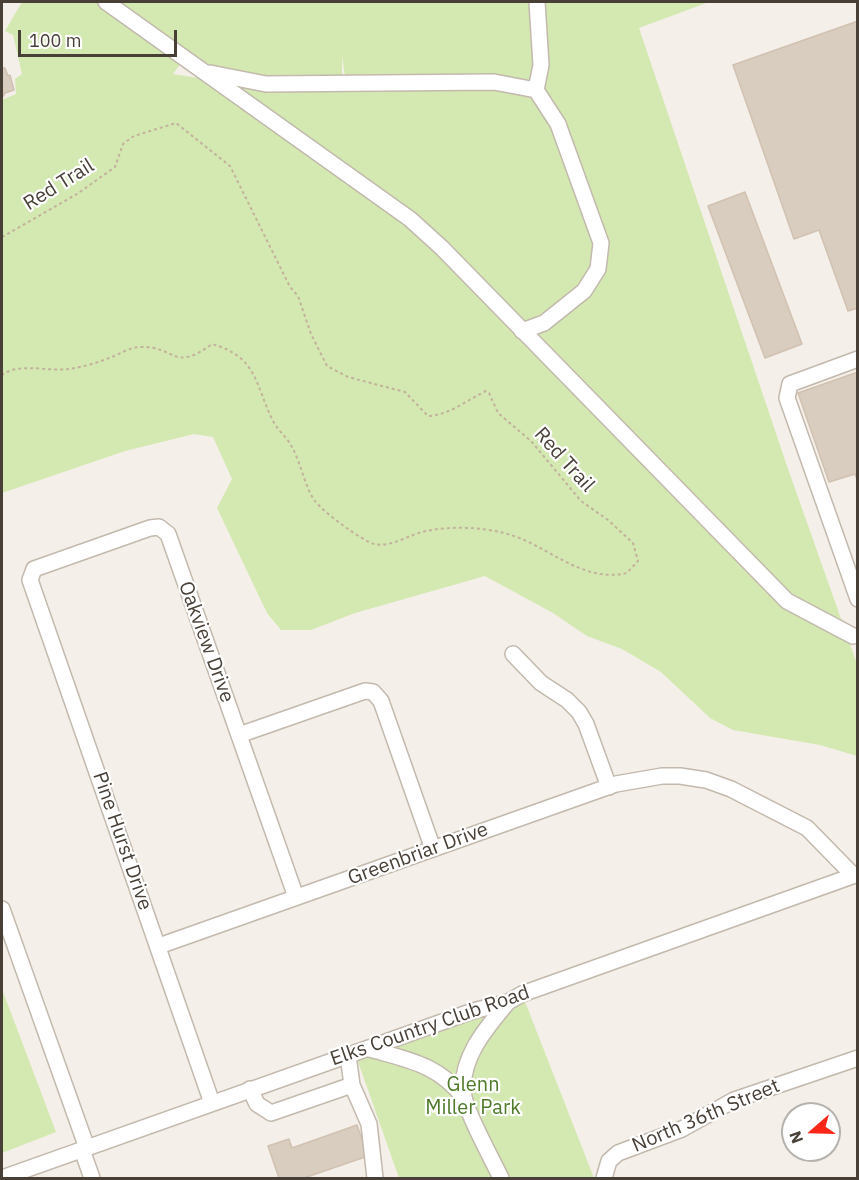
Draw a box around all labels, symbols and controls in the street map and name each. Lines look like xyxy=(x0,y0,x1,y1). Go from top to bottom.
scale bar xyxy=(21,18,180,56)
text: 100 m xyxy=(29,29,81,52)
street label: Red Trail xyxy=(19,154,99,216)
street label: Red Trail xyxy=(529,423,599,497)
street label: Oakview Drive xyxy=(173,578,239,706)
street label: Pine Hurst Drive xyxy=(87,769,157,913)
street label: Greenbriar Drive xyxy=(345,817,491,891)
street label: Elks Country Club Road xyxy=(327,981,533,1071)
park label: Glenn Miller Park xyxy=(425,1073,521,1120)
street label: North 36th Street xyxy=(629,1074,783,1158)
north arrow xyxy=(781,1102,841,1162)
text: N xyxy=(785,1129,807,1146)

